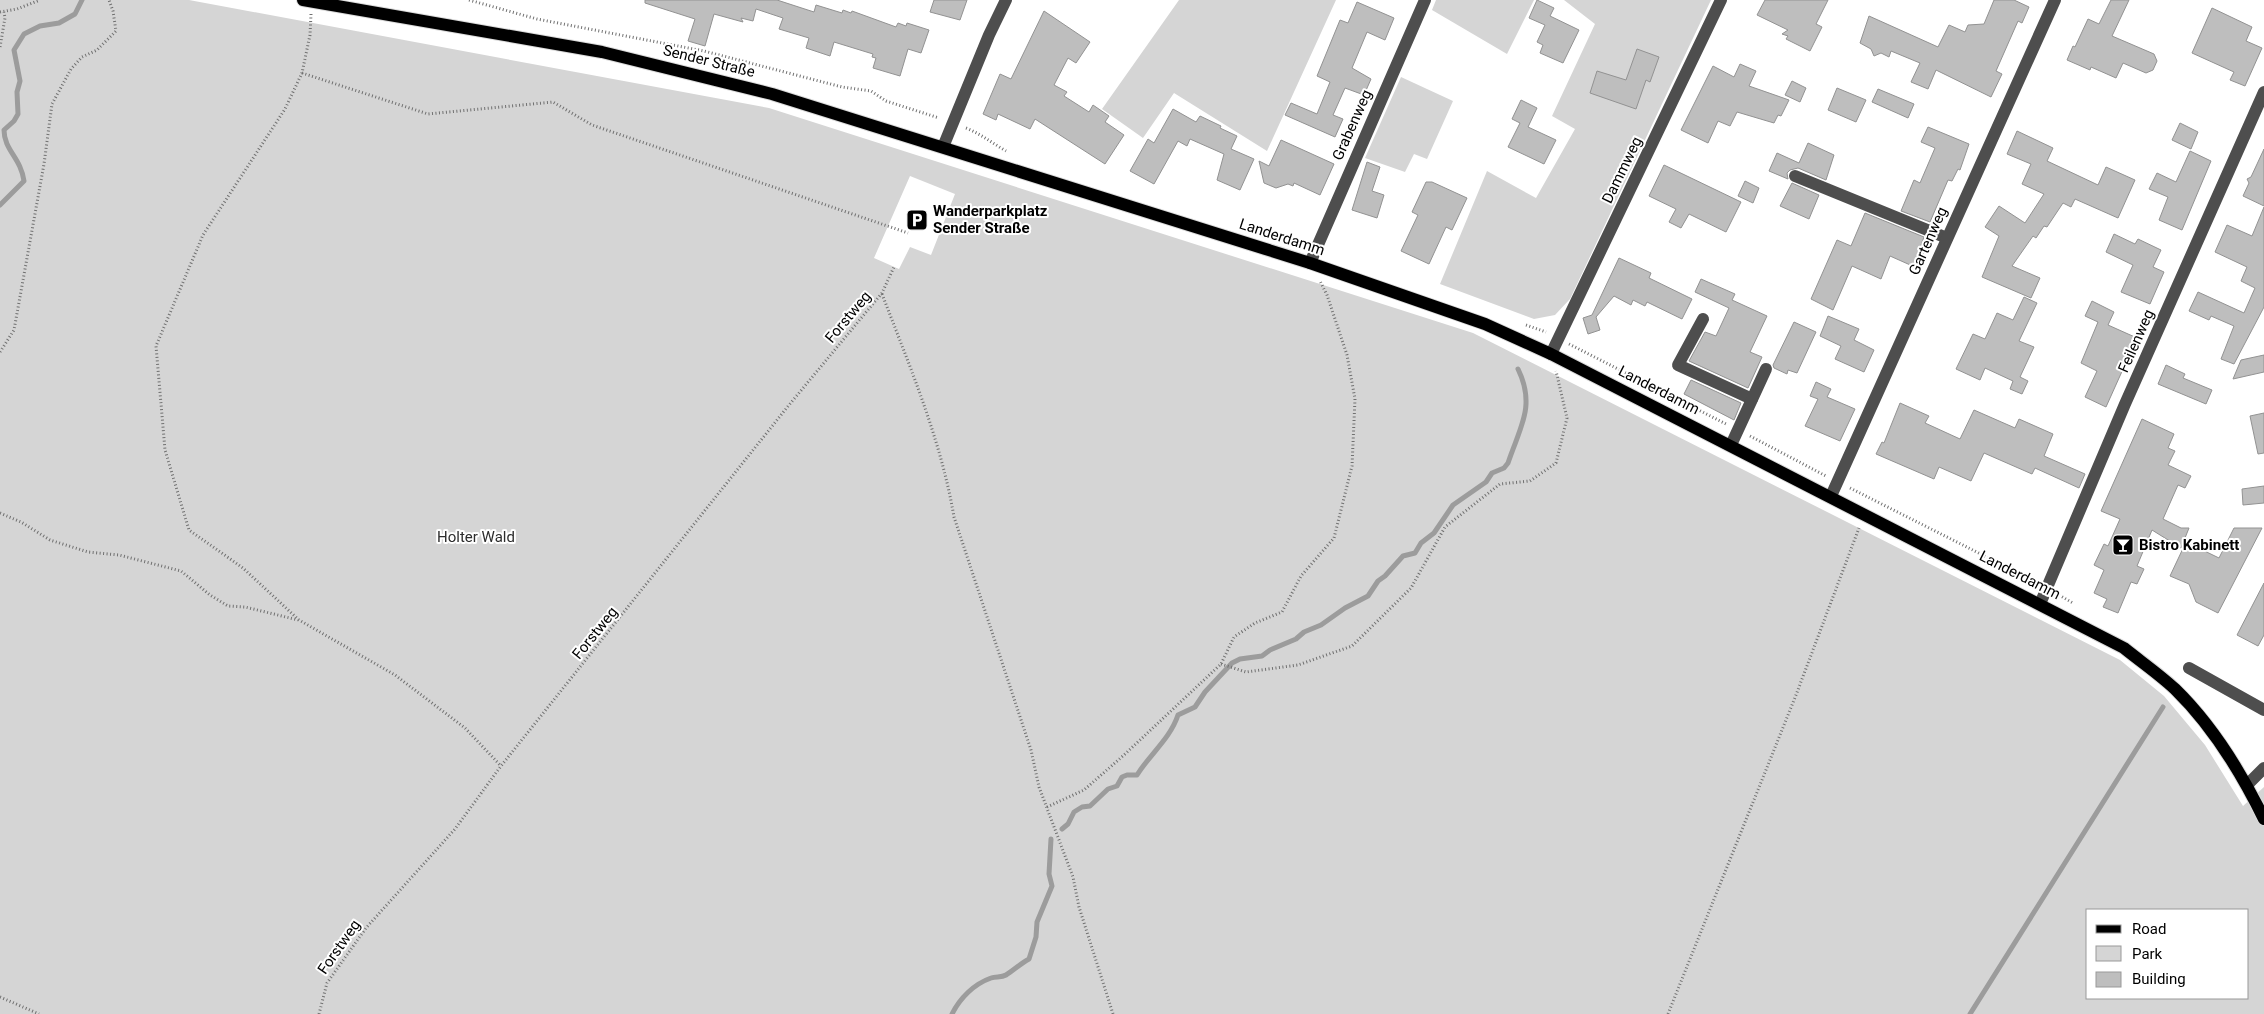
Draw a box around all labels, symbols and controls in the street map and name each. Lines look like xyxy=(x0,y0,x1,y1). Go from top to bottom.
street label: Sender Straße xyxy=(661,41,757,81)
street label: Grabenweg xyxy=(1328,87,1376,163)
street label: Dammweg xyxy=(1598,134,1646,206)
place label: Wanderparkplatz Sender Straße xyxy=(933,202,1048,237)
street label: Gartenweg xyxy=(1905,204,1951,278)
parking icon: Wanderparkplatz Sender Straße xyxy=(905,208,929,232)
street label: Landerdamm xyxy=(1237,215,1327,259)
street label: Forstweg xyxy=(821,287,875,347)
street label: Feilenweg xyxy=(2114,307,2158,375)
street label: Landerdamm xyxy=(1615,362,1703,418)
park label: Holter Wald xyxy=(437,528,515,546)
bar icon: Bistro Kabinett xyxy=(2111,533,2135,557)
place label: Bistro Kabinett xyxy=(2139,536,2239,554)
street label: Landerdamm xyxy=(1976,547,2064,603)
street label: Forstweg xyxy=(568,603,622,663)
legend xyxy=(2086,909,2249,999)
street label: Forstweg xyxy=(314,916,364,978)
text: Road xyxy=(2132,920,2166,938)
text: Park xyxy=(2132,945,2163,963)
text: Building xyxy=(2132,970,2186,988)

